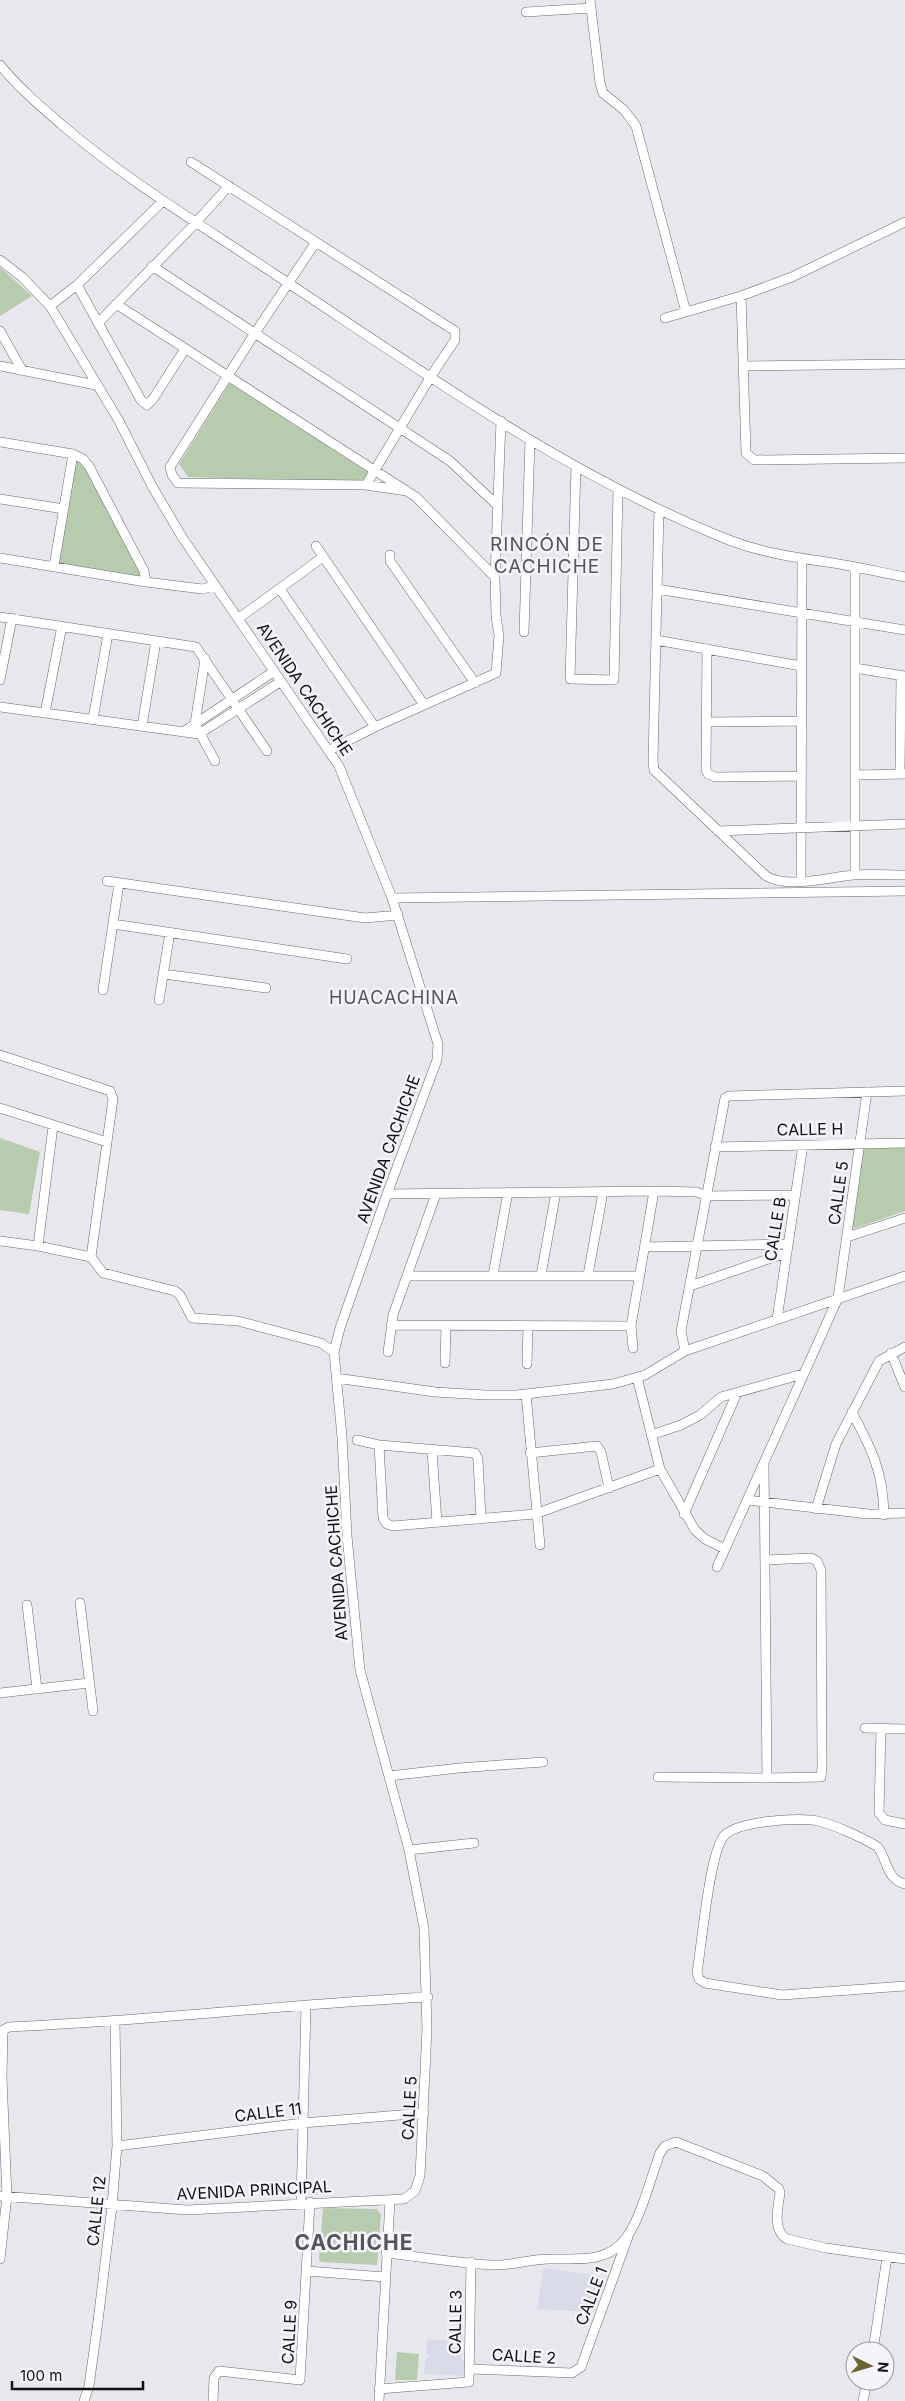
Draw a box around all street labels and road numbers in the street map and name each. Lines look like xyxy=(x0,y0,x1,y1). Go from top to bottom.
street label: AVENIDA CACHICHE xyxy=(253,619,357,759)
street label: AVENIDA CACHICHE xyxy=(352,1072,424,1226)
street label: CALLE H xyxy=(777,1118,843,1140)
street label: CALLE 5 xyxy=(824,1160,852,1226)
street label: CALLE B xyxy=(760,1195,790,1263)
street label: AVENIDA CACHICHE xyxy=(321,1484,351,1642)
street label: CALLE 5 xyxy=(397,2075,421,2141)
street label: CALLE 11 xyxy=(233,2098,303,2126)
street label: CALLE 12 xyxy=(82,2175,110,2247)
street label: AVENIDA PRINCIPAL xyxy=(176,2176,332,2204)
street label: CALLE 1 xyxy=(571,2264,611,2328)
street label: CALLE 3 xyxy=(444,2290,466,2354)
street label: CALLE 9 xyxy=(277,2299,301,2365)
street label: CALLE 2 xyxy=(491,2344,557,2368)

